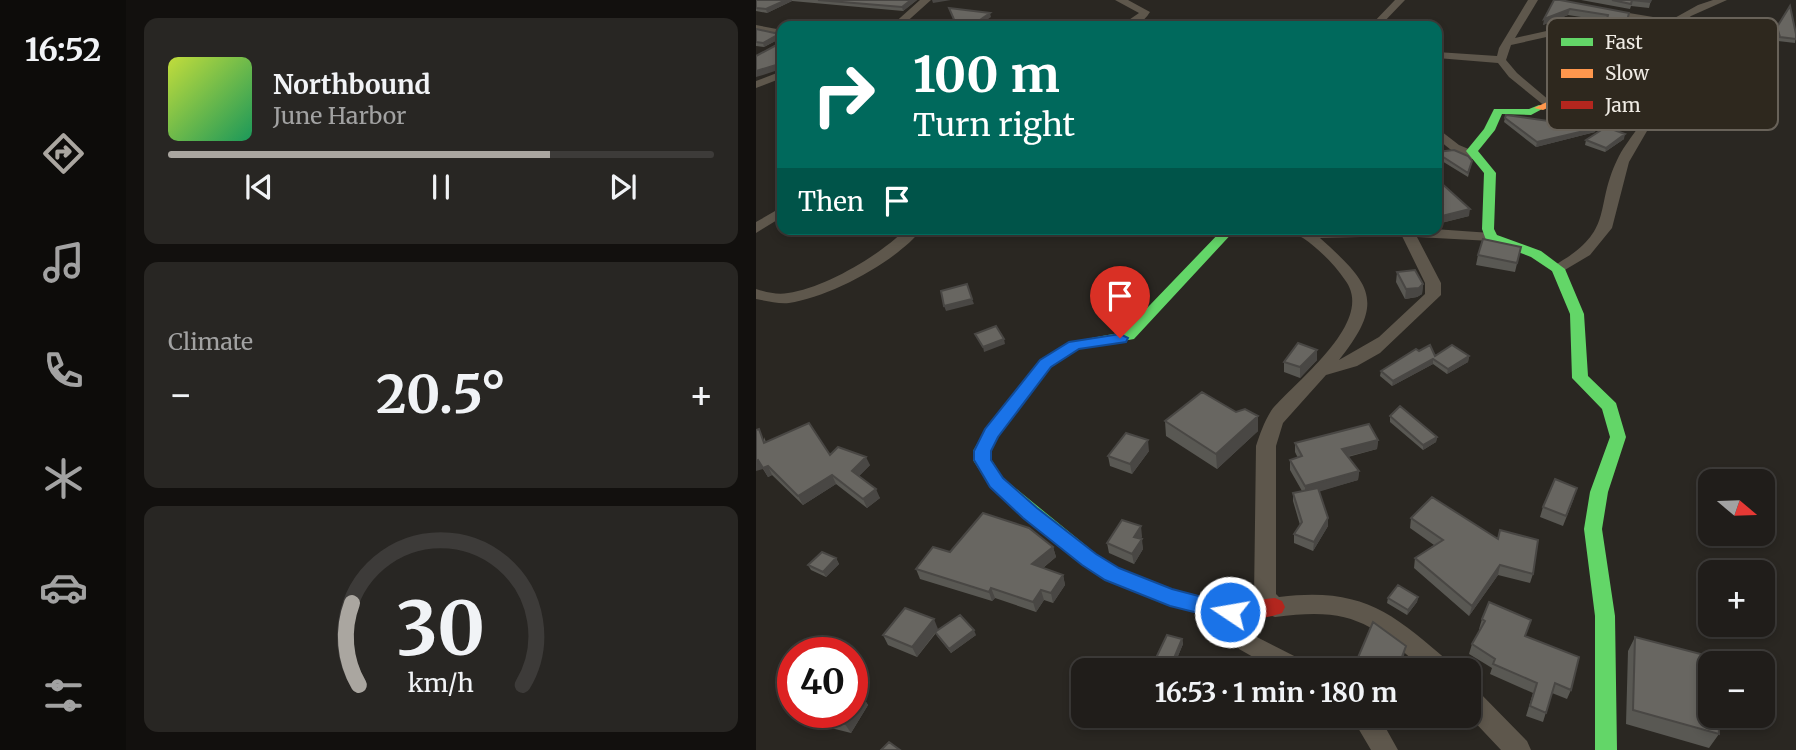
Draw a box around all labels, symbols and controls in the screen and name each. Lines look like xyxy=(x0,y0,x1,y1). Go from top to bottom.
legend xyxy=(1547,18,1778,130)
text: 16:52 xyxy=(25,30,101,70)
text: Fast xyxy=(1605,30,1643,54)
text: 100 m xyxy=(913,44,1060,105)
icon: right xyxy=(798,49,889,140)
text: Slow xyxy=(1605,61,1650,85)
text: Northbound xyxy=(273,68,431,101)
text: Jam xyxy=(1604,93,1641,117)
text: June Harbor xyxy=(273,101,406,130)
text: Turn right xyxy=(913,105,1075,145)
icon: directions xyxy=(39,129,88,178)
icon: previous xyxy=(240,168,278,206)
icon: pause xyxy=(422,168,460,206)
icon: next xyxy=(604,168,642,206)
icon: arrive xyxy=(878,182,916,220)
text: Then xyxy=(798,185,864,218)
icon: music xyxy=(39,238,88,287)
pin xyxy=(1090,266,1150,338)
icon: arrive xyxy=(1101,277,1139,315)
text: Climate xyxy=(168,327,253,356)
icon: phone xyxy=(39,346,88,395)
text: 20.5° xyxy=(376,362,506,427)
text: − xyxy=(168,371,193,418)
text: + xyxy=(689,371,714,418)
icon: climate xyxy=(39,454,88,503)
north arrow xyxy=(1698,469,1774,546)
map controls xyxy=(1698,469,1775,728)
button: + xyxy=(1698,560,1775,637)
icon: car xyxy=(39,563,88,612)
position arrow xyxy=(1193,575,1267,649)
text: 30 xyxy=(396,583,486,675)
speed limit sign: 40 xyxy=(777,637,868,728)
button: − xyxy=(1698,651,1775,728)
text: km/h xyxy=(408,667,474,699)
icon: filters xyxy=(39,671,88,720)
text: 16:53 · 1 min · 180 m xyxy=(1155,676,1397,709)

